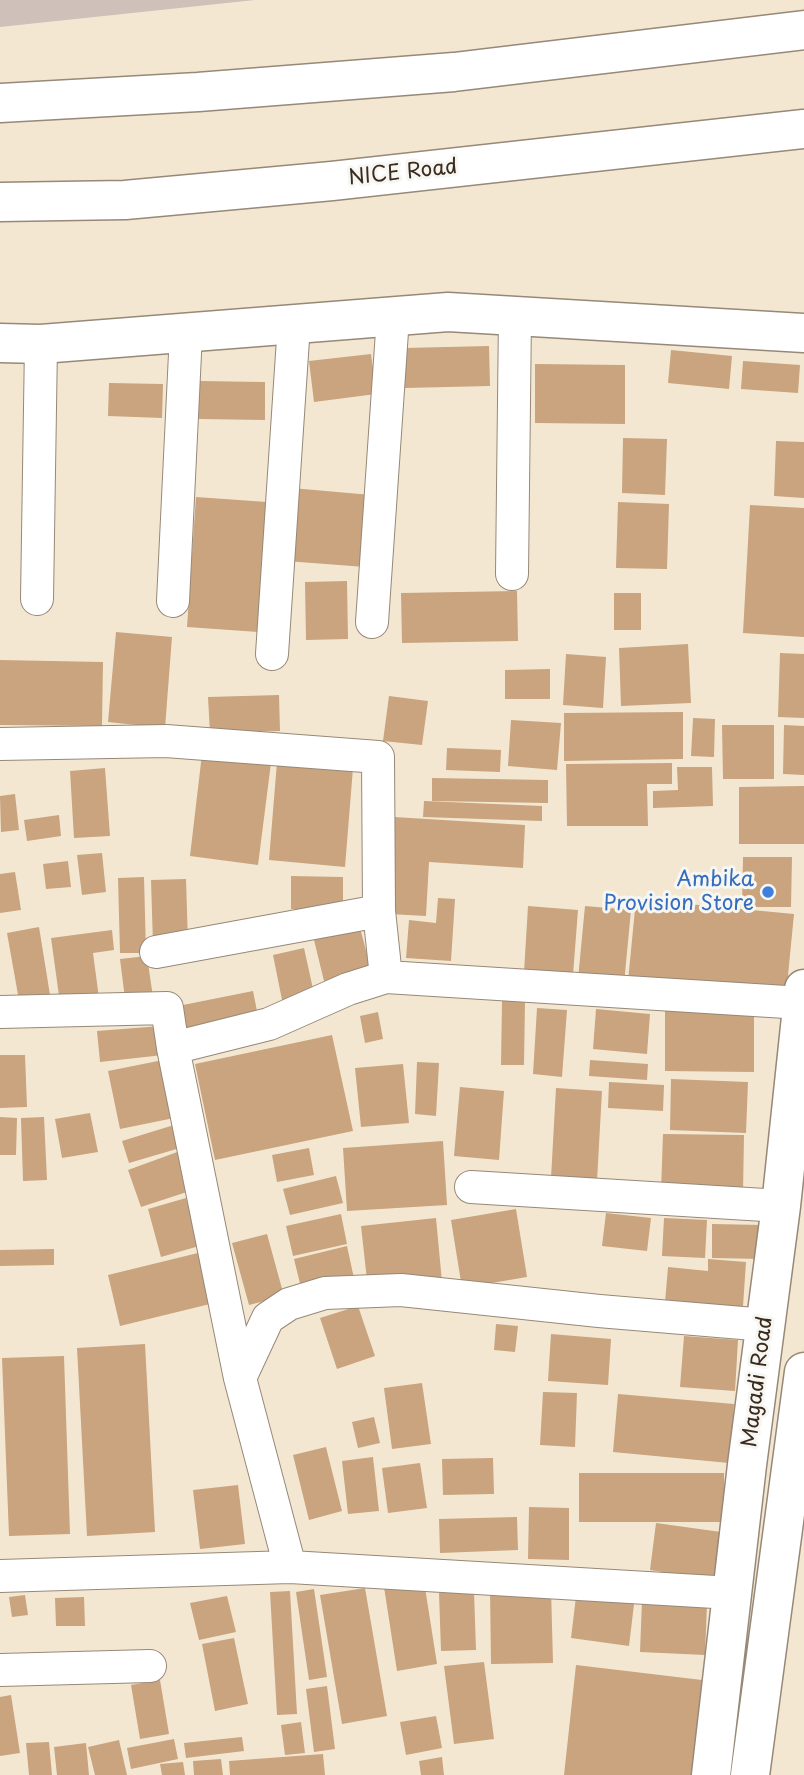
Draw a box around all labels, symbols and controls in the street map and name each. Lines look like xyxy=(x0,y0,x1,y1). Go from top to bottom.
street label: NICE Road xyxy=(347,155,459,191)
place label: Ambika Provision Store xyxy=(604,867,754,917)
marker: Ambika Provision Store xyxy=(760,884,776,900)
street label: Magadi Road xyxy=(737,1315,779,1449)

